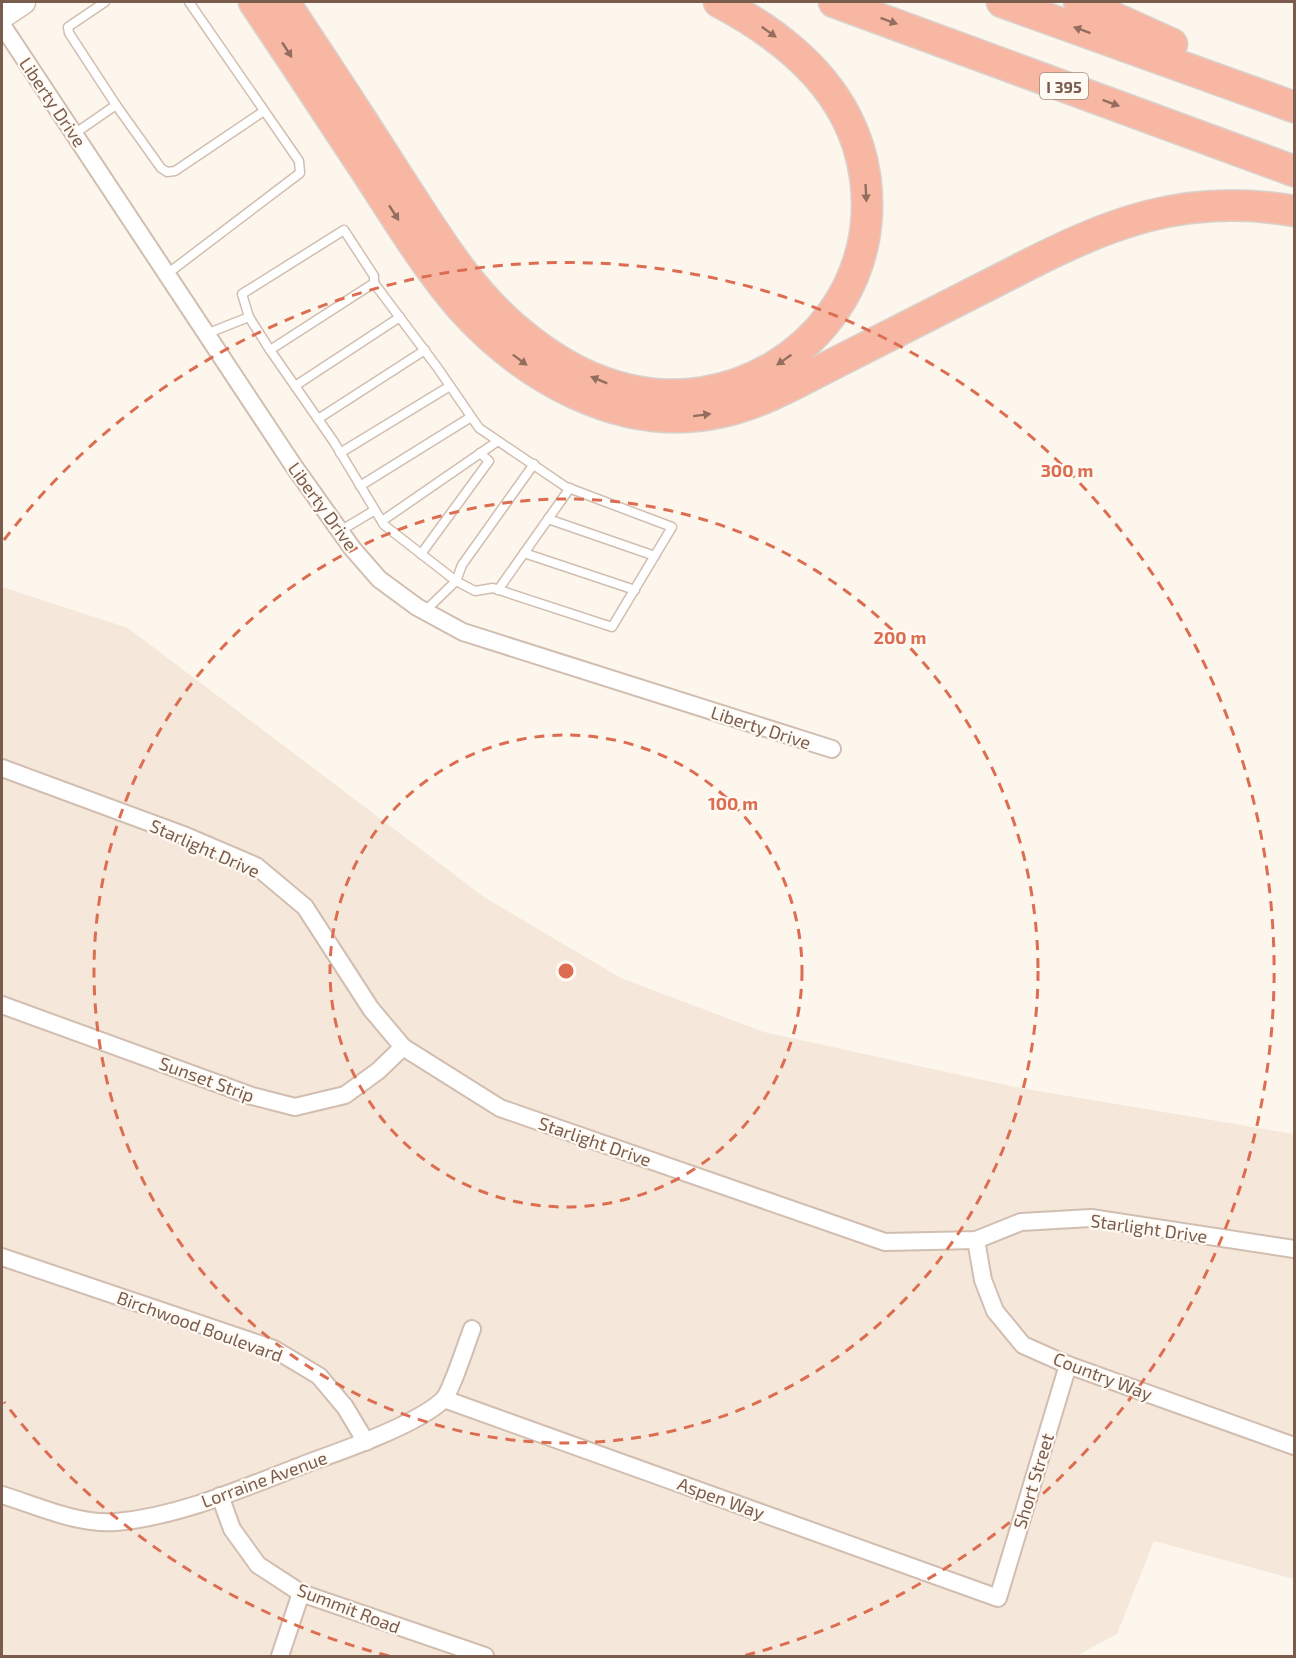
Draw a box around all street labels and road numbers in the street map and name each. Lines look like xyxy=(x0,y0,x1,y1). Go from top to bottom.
street label: Liberty Drive xyxy=(15,53,91,151)
road number: I 395 xyxy=(1040,73,1088,99)
street label: Liberty Drive xyxy=(284,458,362,554)
street label: Liberty Drive xyxy=(708,701,814,753)
street label: Starlight Drive xyxy=(147,814,263,882)
street label: Sunset Strip xyxy=(157,1052,257,1106)
street label: Starlight Drive xyxy=(536,1111,654,1171)
street label: Starlight Drive xyxy=(1089,1209,1209,1247)
street label: Birchwood Boulevard xyxy=(114,1286,286,1366)
street label: Country Way xyxy=(1050,1347,1156,1405)
street label: Short Street xyxy=(1008,1430,1058,1532)
street label: Lorraine Avenue xyxy=(198,1446,330,1512)
street label: Aspen Way xyxy=(675,1472,768,1524)
street label: Summit Road xyxy=(294,1578,404,1638)

